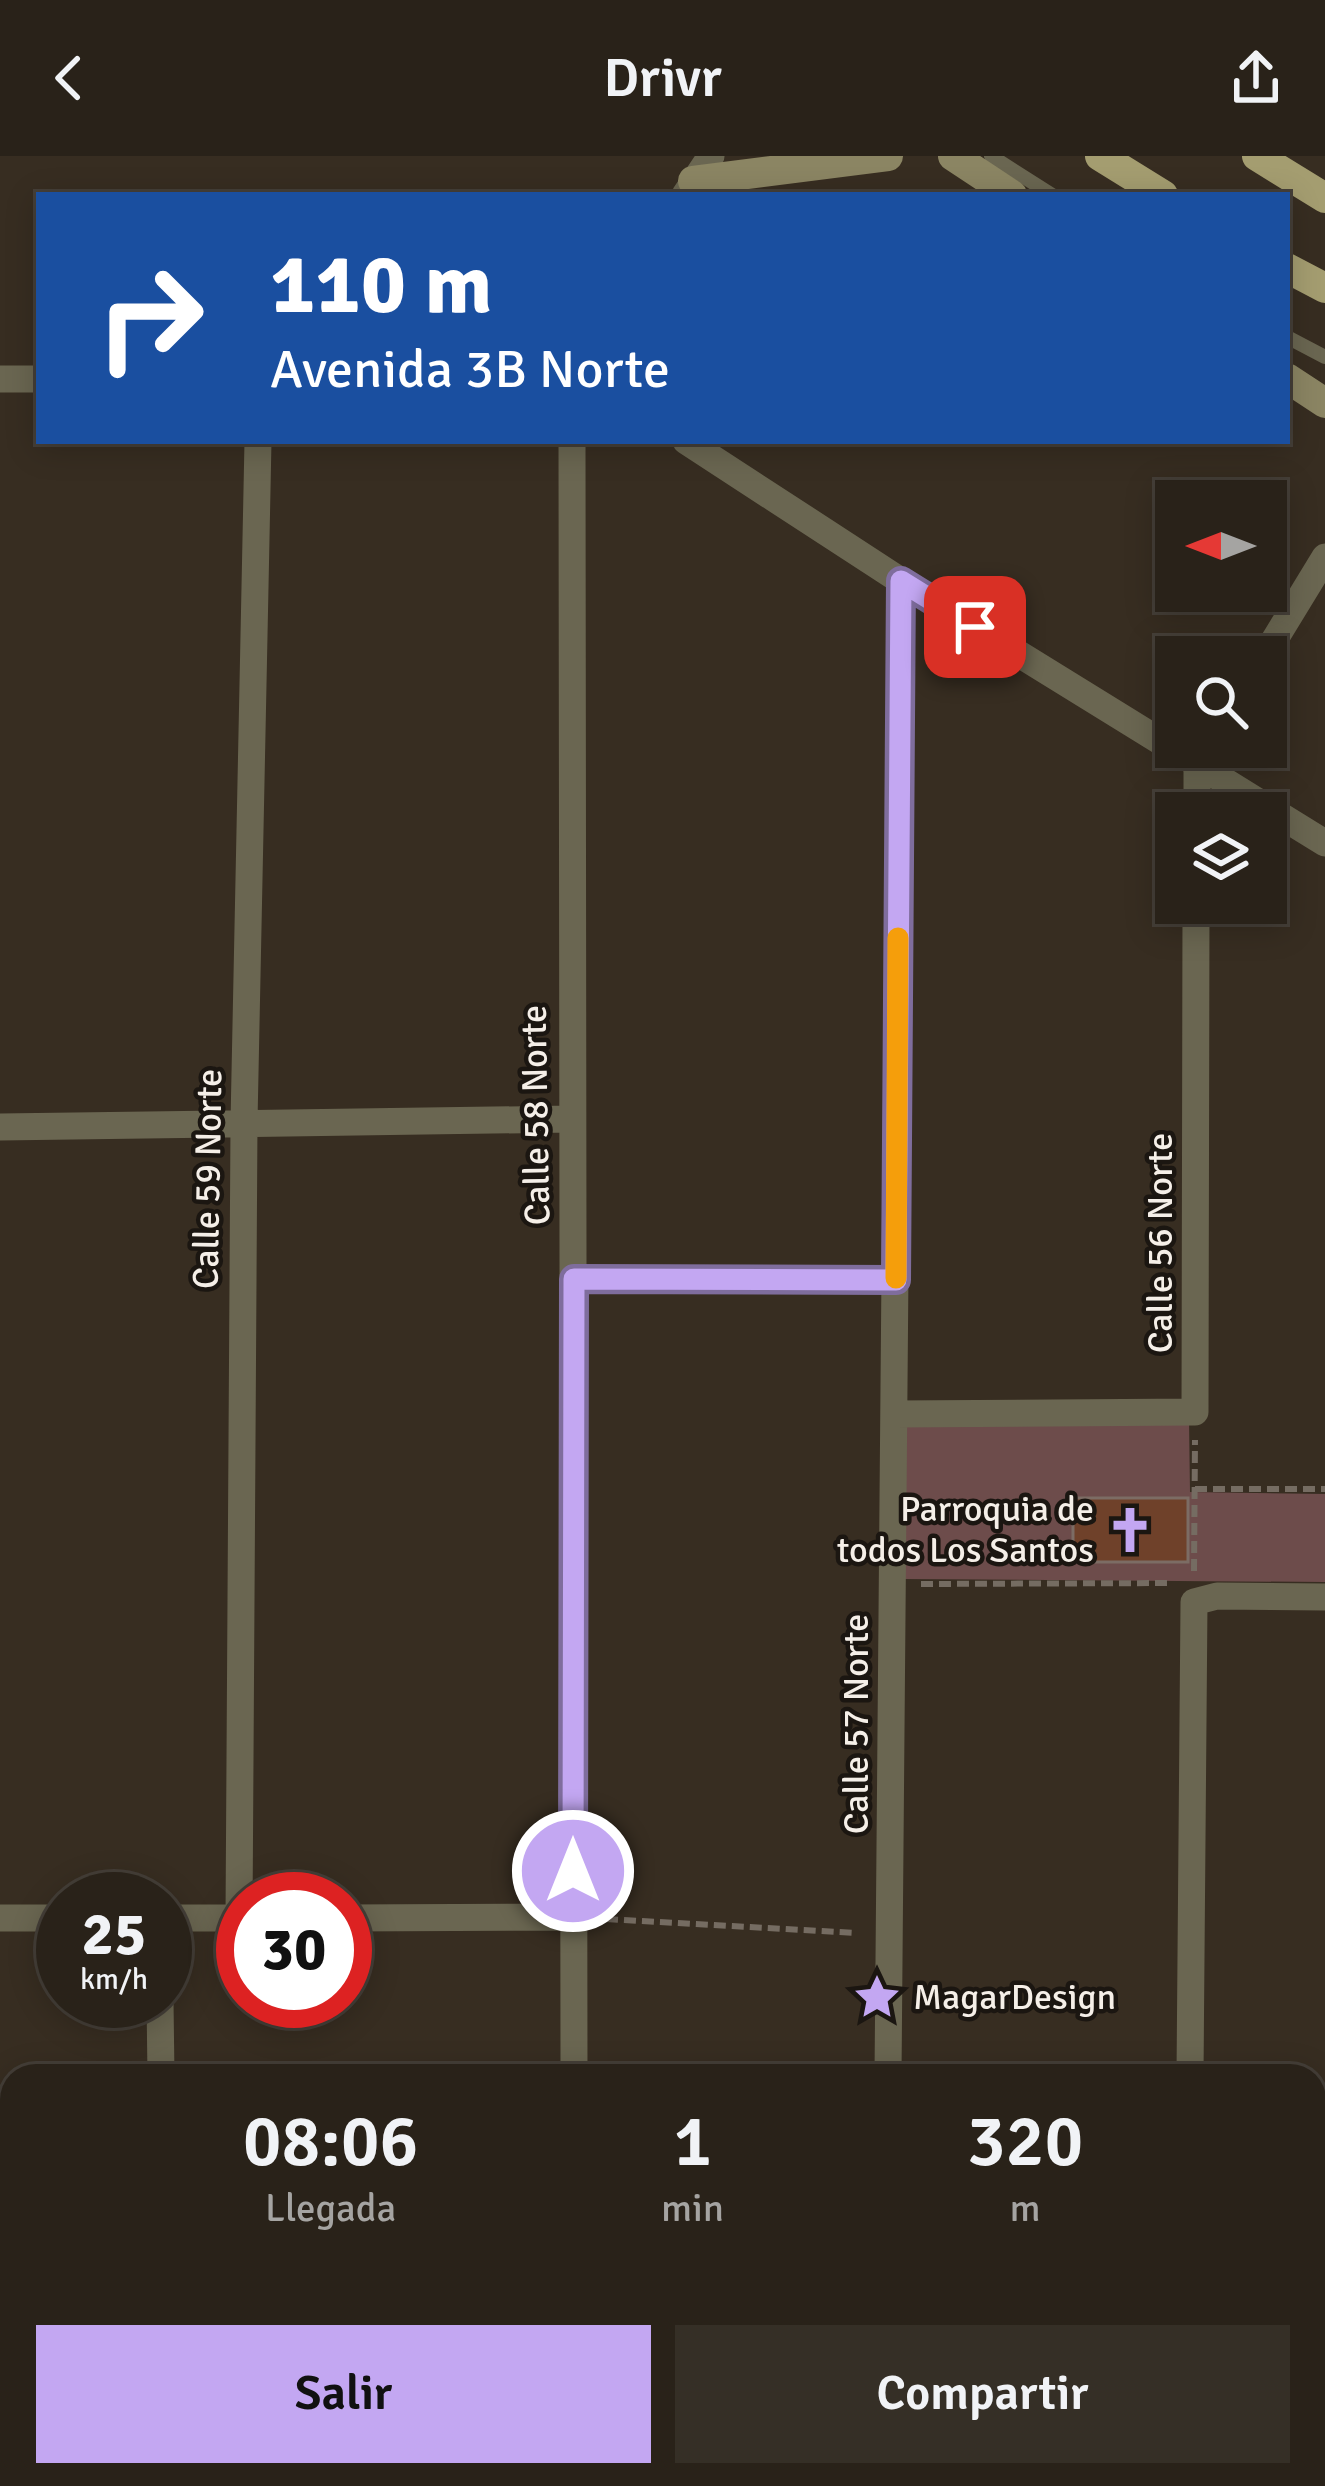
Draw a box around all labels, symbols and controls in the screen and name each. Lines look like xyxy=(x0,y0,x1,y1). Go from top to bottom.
icon: back xyxy=(36,45,102,111)
text: Drivr xyxy=(603,45,722,112)
icon: share xyxy=(1223,45,1289,111)
text: 110 m xyxy=(270,233,492,337)
icon: right xyxy=(72,240,228,396)
text: Avenida 3B Norte xyxy=(270,336,670,403)
north arrow xyxy=(1155,480,1287,612)
map controls xyxy=(1155,480,1287,924)
pin xyxy=(924,576,1026,678)
icon: arrive xyxy=(942,594,1008,660)
button: search xyxy=(1155,636,1287,768)
button: layers xyxy=(1155,792,1287,924)
street label: Calle 58 Norte xyxy=(512,1004,560,1226)
street label: Calle 59 Norte xyxy=(184,1068,232,1290)
street label: Calle 56 Norte xyxy=(1138,1133,1183,1353)
place label: Parroquia de todos Los Santos xyxy=(837,1487,1094,1573)
church icon: Parroquia de todos Los Santos xyxy=(1105,1505,1155,1555)
street label: Calle 57 Norte xyxy=(834,1614,879,1834)
position arrow xyxy=(510,1808,636,1934)
speed limit sign: 30 xyxy=(216,1872,372,2028)
text: 25 xyxy=(82,1898,146,1972)
text: km/h xyxy=(80,1961,148,1998)
place icon: MagarDesign xyxy=(852,1972,902,2022)
place label: MagarDesign xyxy=(913,1975,1116,2020)
text: 08:06 xyxy=(243,2097,418,2186)
text: 1 xyxy=(673,2097,712,2186)
text: 320 xyxy=(967,2097,1083,2186)
text: Llegada xyxy=(265,2184,396,2232)
text: min xyxy=(661,2184,724,2232)
text: m xyxy=(1009,2184,1041,2232)
button: Salir xyxy=(36,2325,651,2463)
button: Compartir xyxy=(675,2325,1290,2463)

